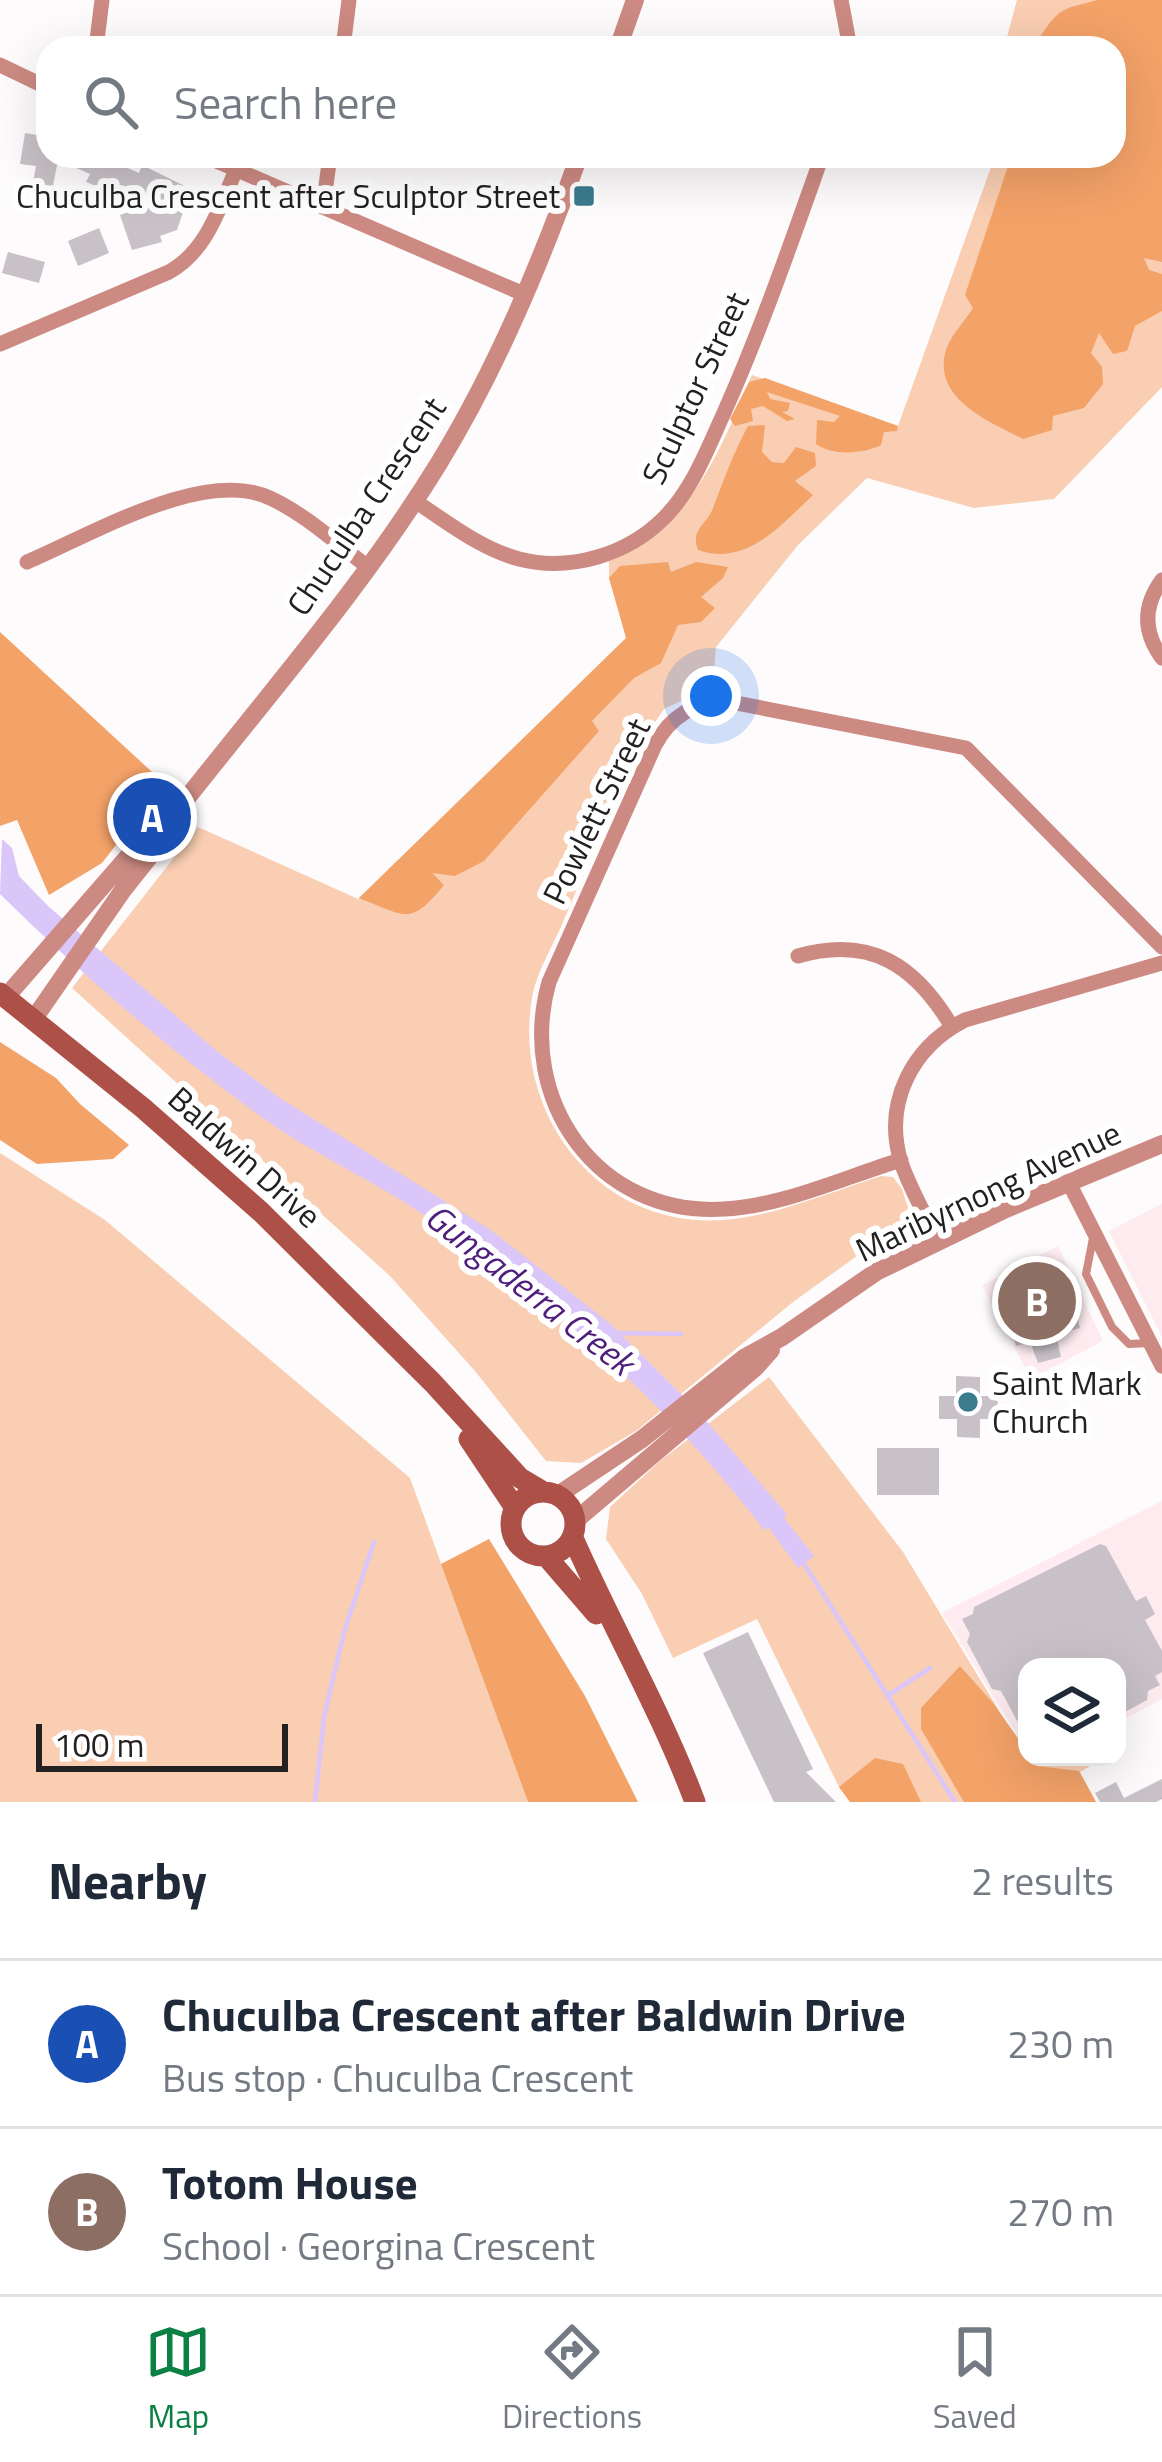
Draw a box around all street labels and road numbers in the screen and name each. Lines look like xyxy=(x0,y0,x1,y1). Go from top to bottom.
street label: Sculptor Street xyxy=(628,283,762,493)
street label: Chuculba Crescent xyxy=(274,386,458,626)
street label: Powlett Street xyxy=(529,709,663,913)
street label: Baldwin Drive xyxy=(157,1074,333,1240)
street label: Maribyrnong Avenue xyxy=(847,1108,1129,1274)

